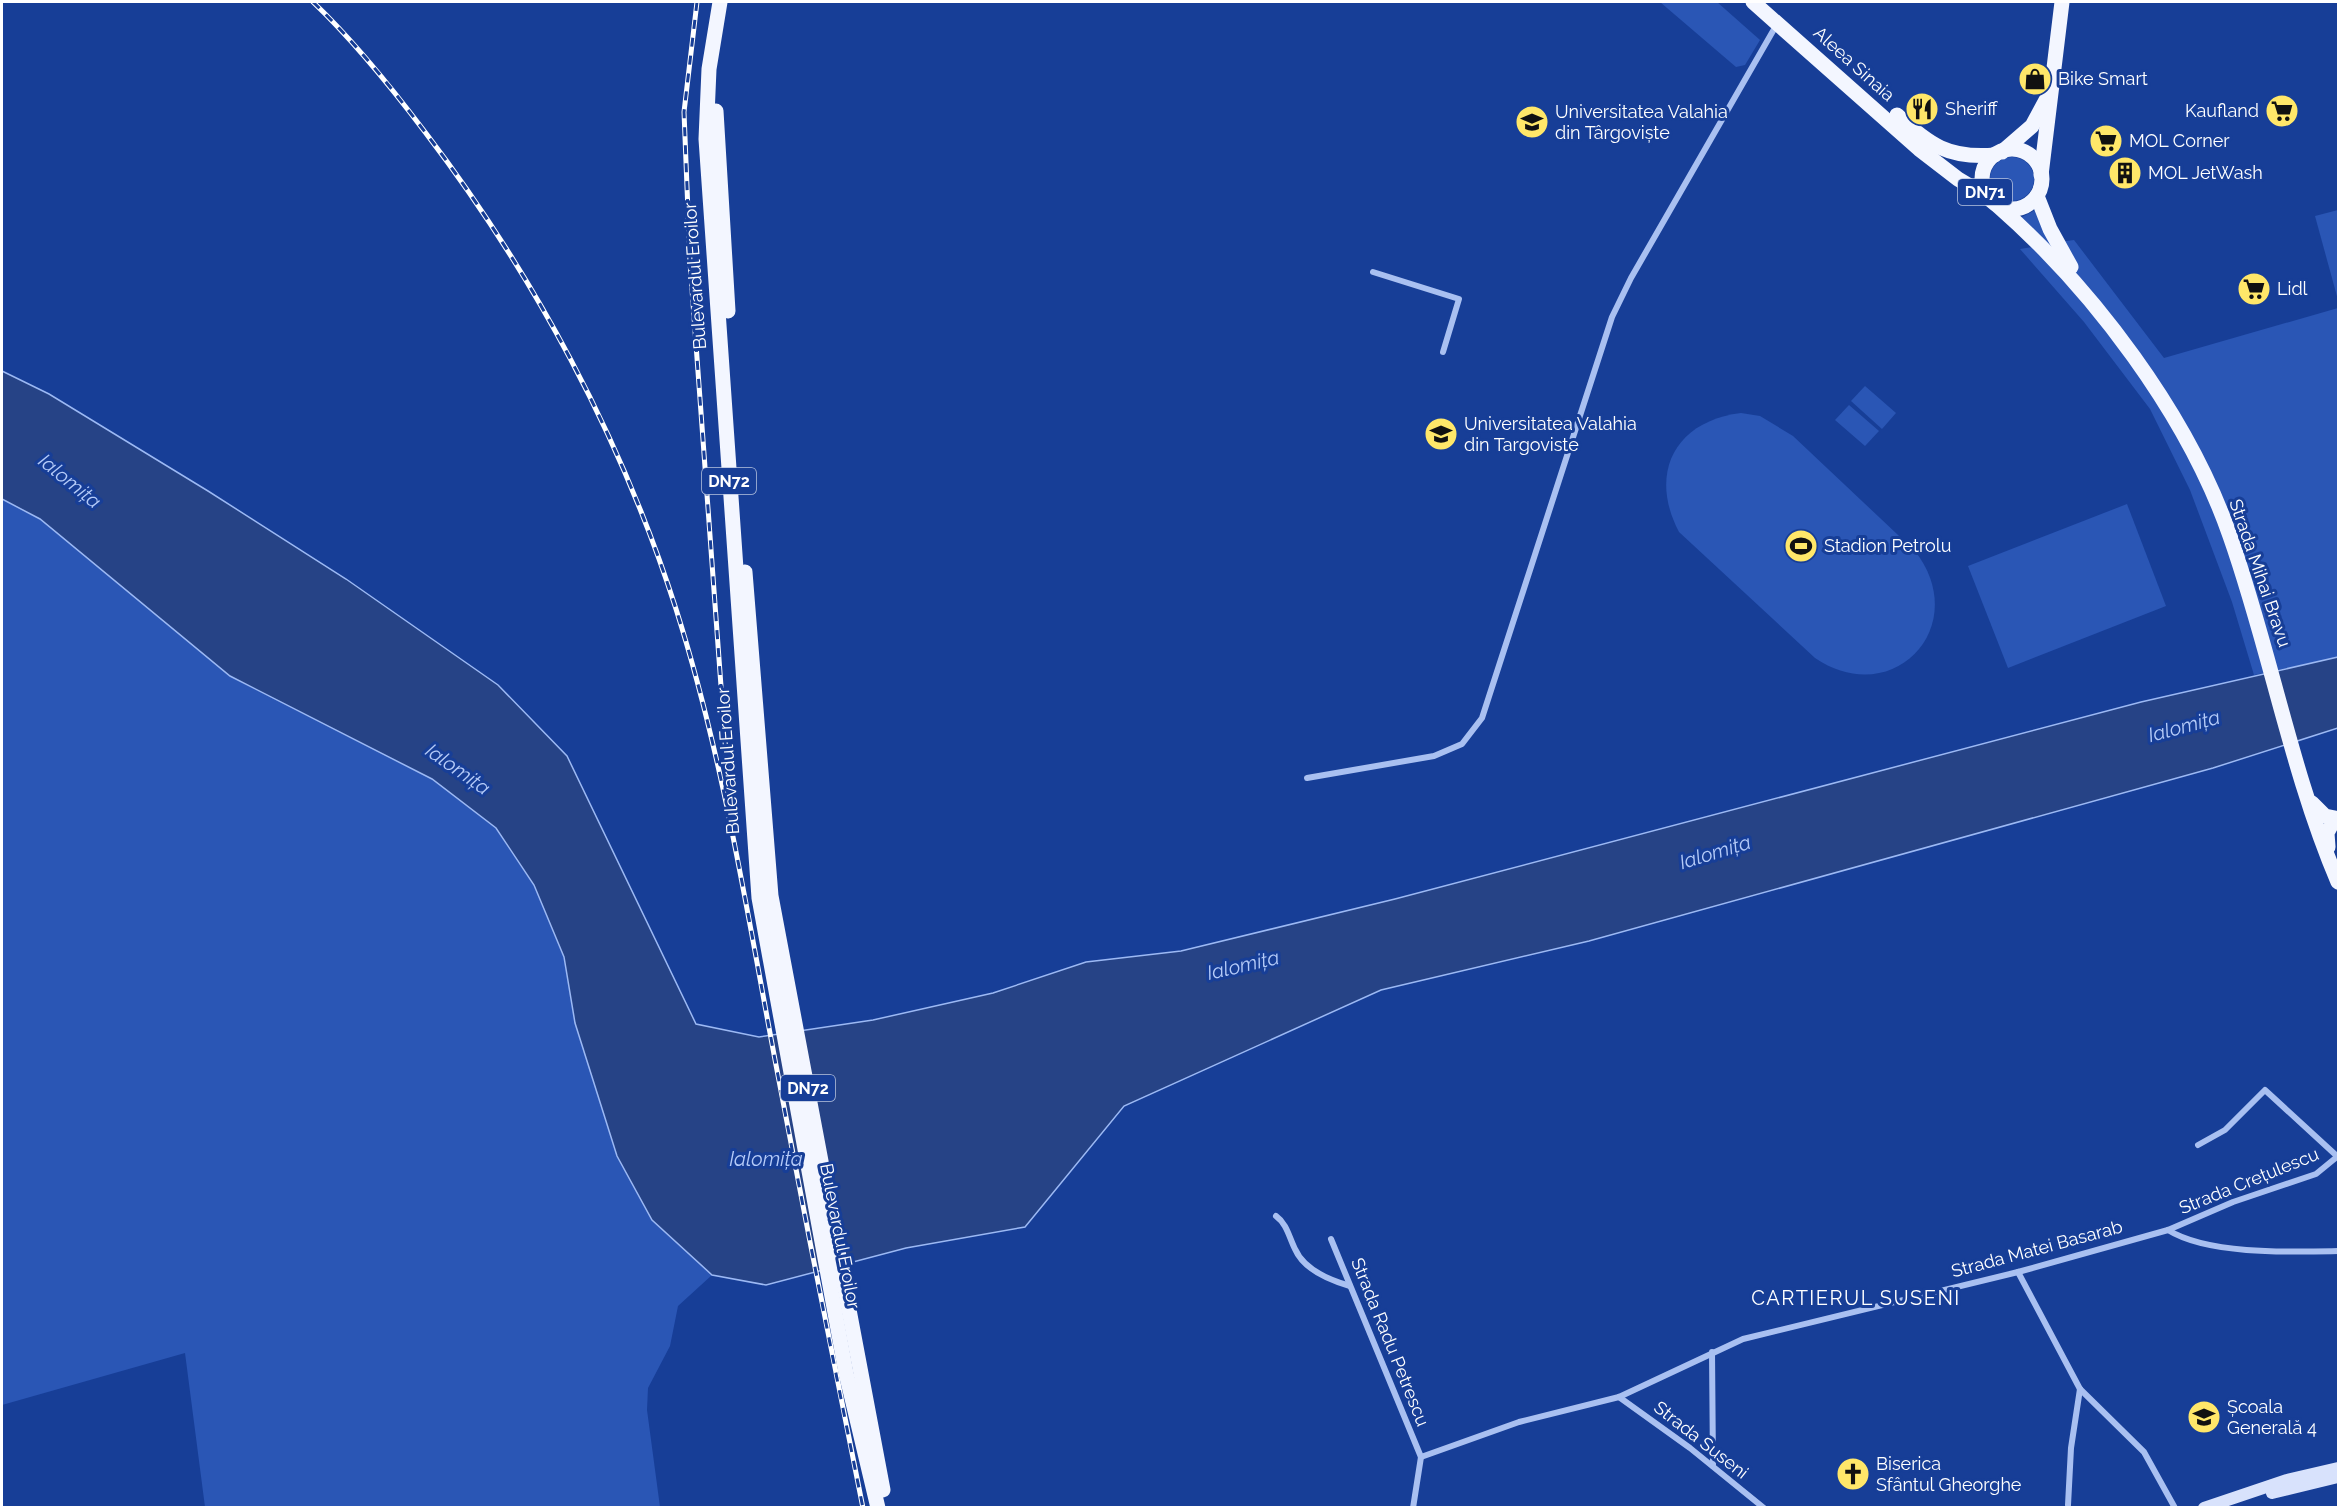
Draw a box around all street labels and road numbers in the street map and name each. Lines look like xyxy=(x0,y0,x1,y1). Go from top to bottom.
street label: Aleea Sinaia xyxy=(1810,22,1899,105)
road number: DN71 xyxy=(1958,179,2012,205)
street label: Bulevardul Eroilor xyxy=(679,201,710,350)
road number: DN72 xyxy=(702,468,756,494)
street label: Strada Mihai Bravu xyxy=(2225,496,2296,650)
street label: Bulevardul Eroilor xyxy=(712,686,743,835)
road number: DN72 xyxy=(781,1075,835,1101)
street label: Strada Crețulescu xyxy=(2176,1143,2322,1218)
street label: Bulevardul Eroilor xyxy=(816,1162,865,1311)
street label: Strada Matei Basarab xyxy=(1949,1216,2125,1281)
street label: Strada Radu Petrescu xyxy=(1347,1255,1434,1429)
street label: Strada Suseni xyxy=(1650,1396,1753,1483)

